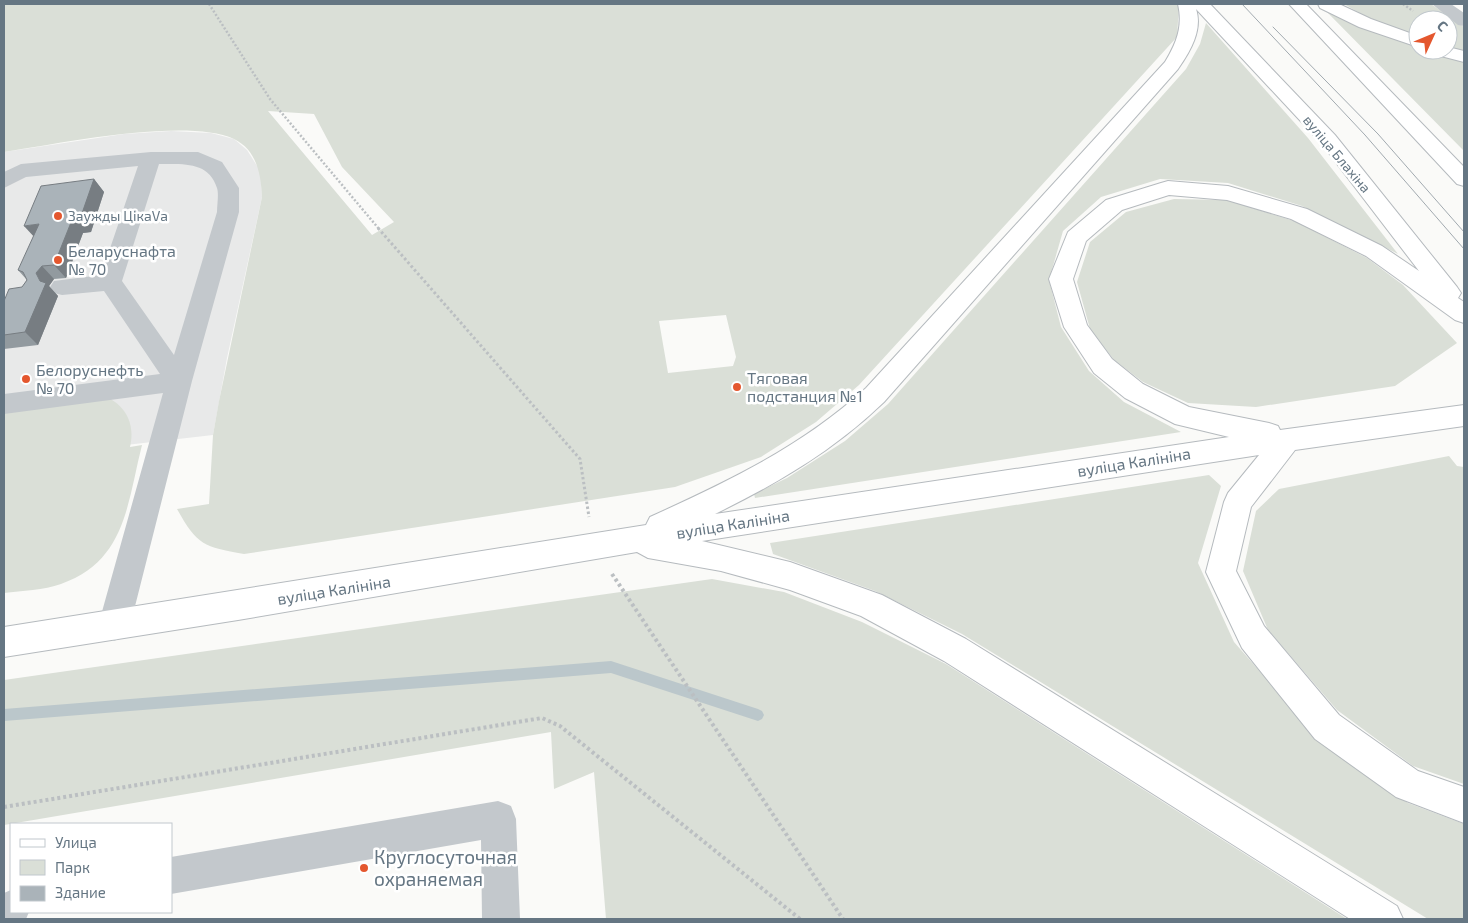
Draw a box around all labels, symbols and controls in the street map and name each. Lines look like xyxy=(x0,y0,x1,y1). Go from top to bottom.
north arrow xyxy=(1408,10,1458,60)
text: С xyxy=(1434,17,1452,34)
street label: вуліца Блахіна xyxy=(1300,111,1375,196)
place label: Заужды ЦікаVа xyxy=(68,207,168,224)
marker: Заужды ЦікаVа xyxy=(52,210,64,222)
place label: Беларуснафта № 70 xyxy=(68,241,176,278)
marker: Беларуснафта № 70 xyxy=(52,254,64,266)
place label: Белоруснефть № 70 xyxy=(36,360,143,397)
place label: Тяговая подстанция №1 xyxy=(747,368,863,405)
marker: Белоруснефть № 70 xyxy=(20,373,32,385)
marker: Тяговая подстанция №1 xyxy=(731,381,743,393)
street label: вуліца Калініна xyxy=(1076,443,1192,481)
street label: вуліца Калініна xyxy=(675,505,791,543)
street label: вуліца Калініна xyxy=(276,571,392,609)
legend xyxy=(10,823,172,913)
text: Улица xyxy=(55,833,97,851)
place label: Круглосуточная охраняемая xyxy=(374,845,517,890)
text: Парк xyxy=(55,858,90,876)
marker: Круглосуточная охраняемая xyxy=(358,862,370,874)
text: Здание xyxy=(55,883,106,901)

